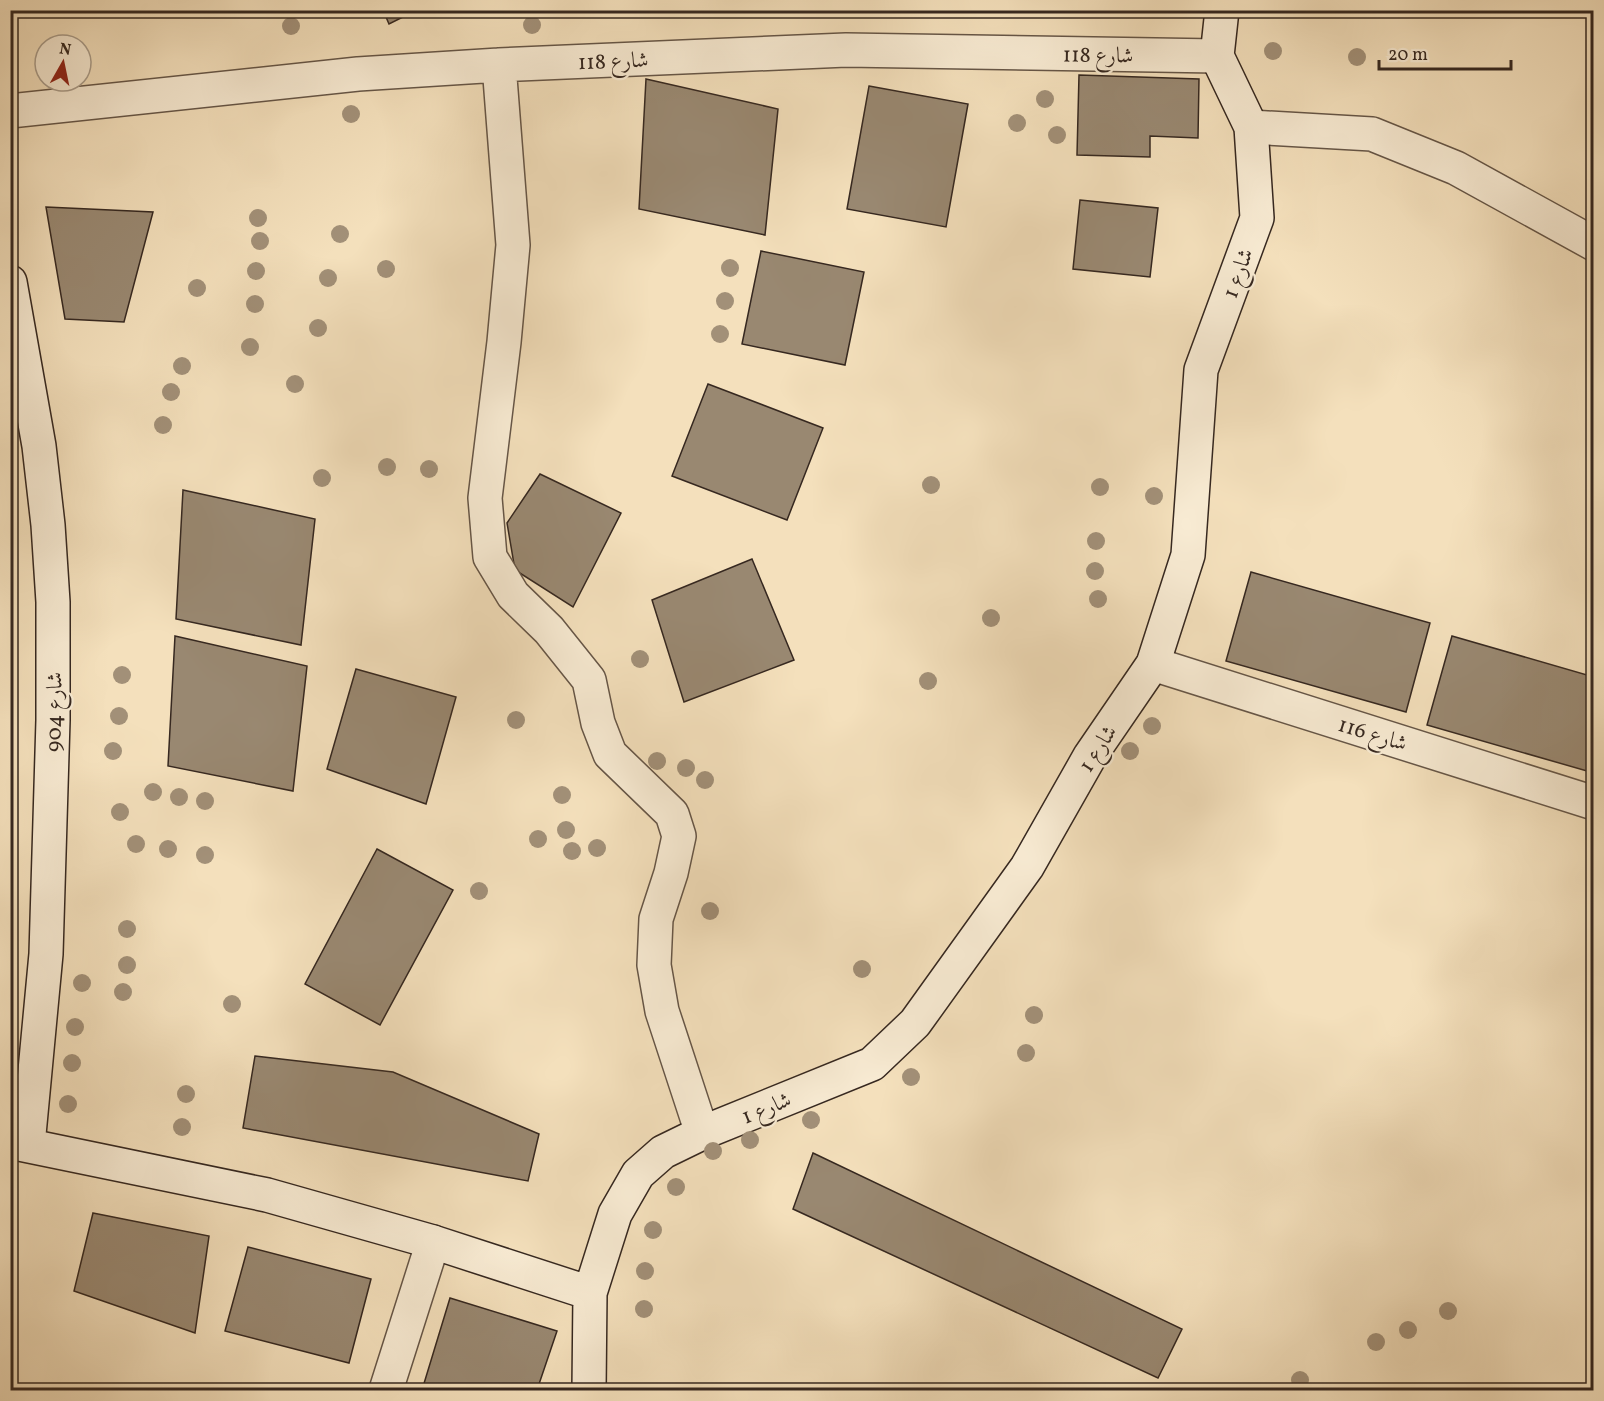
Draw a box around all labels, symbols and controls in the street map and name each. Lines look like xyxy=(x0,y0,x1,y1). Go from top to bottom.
north arrow xyxy=(33,33,93,93)
scale bar xyxy=(1379,33,1511,71)
text: N xyxy=(58,38,73,62)
street label: شارع 118 xyxy=(1062,40,1134,74)
text: 20 m xyxy=(1388,43,1428,68)
street label: شارع 118 xyxy=(577,46,649,80)
street label: شارع 1 xyxy=(1216,245,1264,304)
street label: شارع 904 xyxy=(39,672,73,752)
street label: شارع 116 xyxy=(1334,710,1411,762)
street label: شارع 1 xyxy=(1072,719,1127,780)
street label: شارع 1 xyxy=(737,1085,797,1134)

